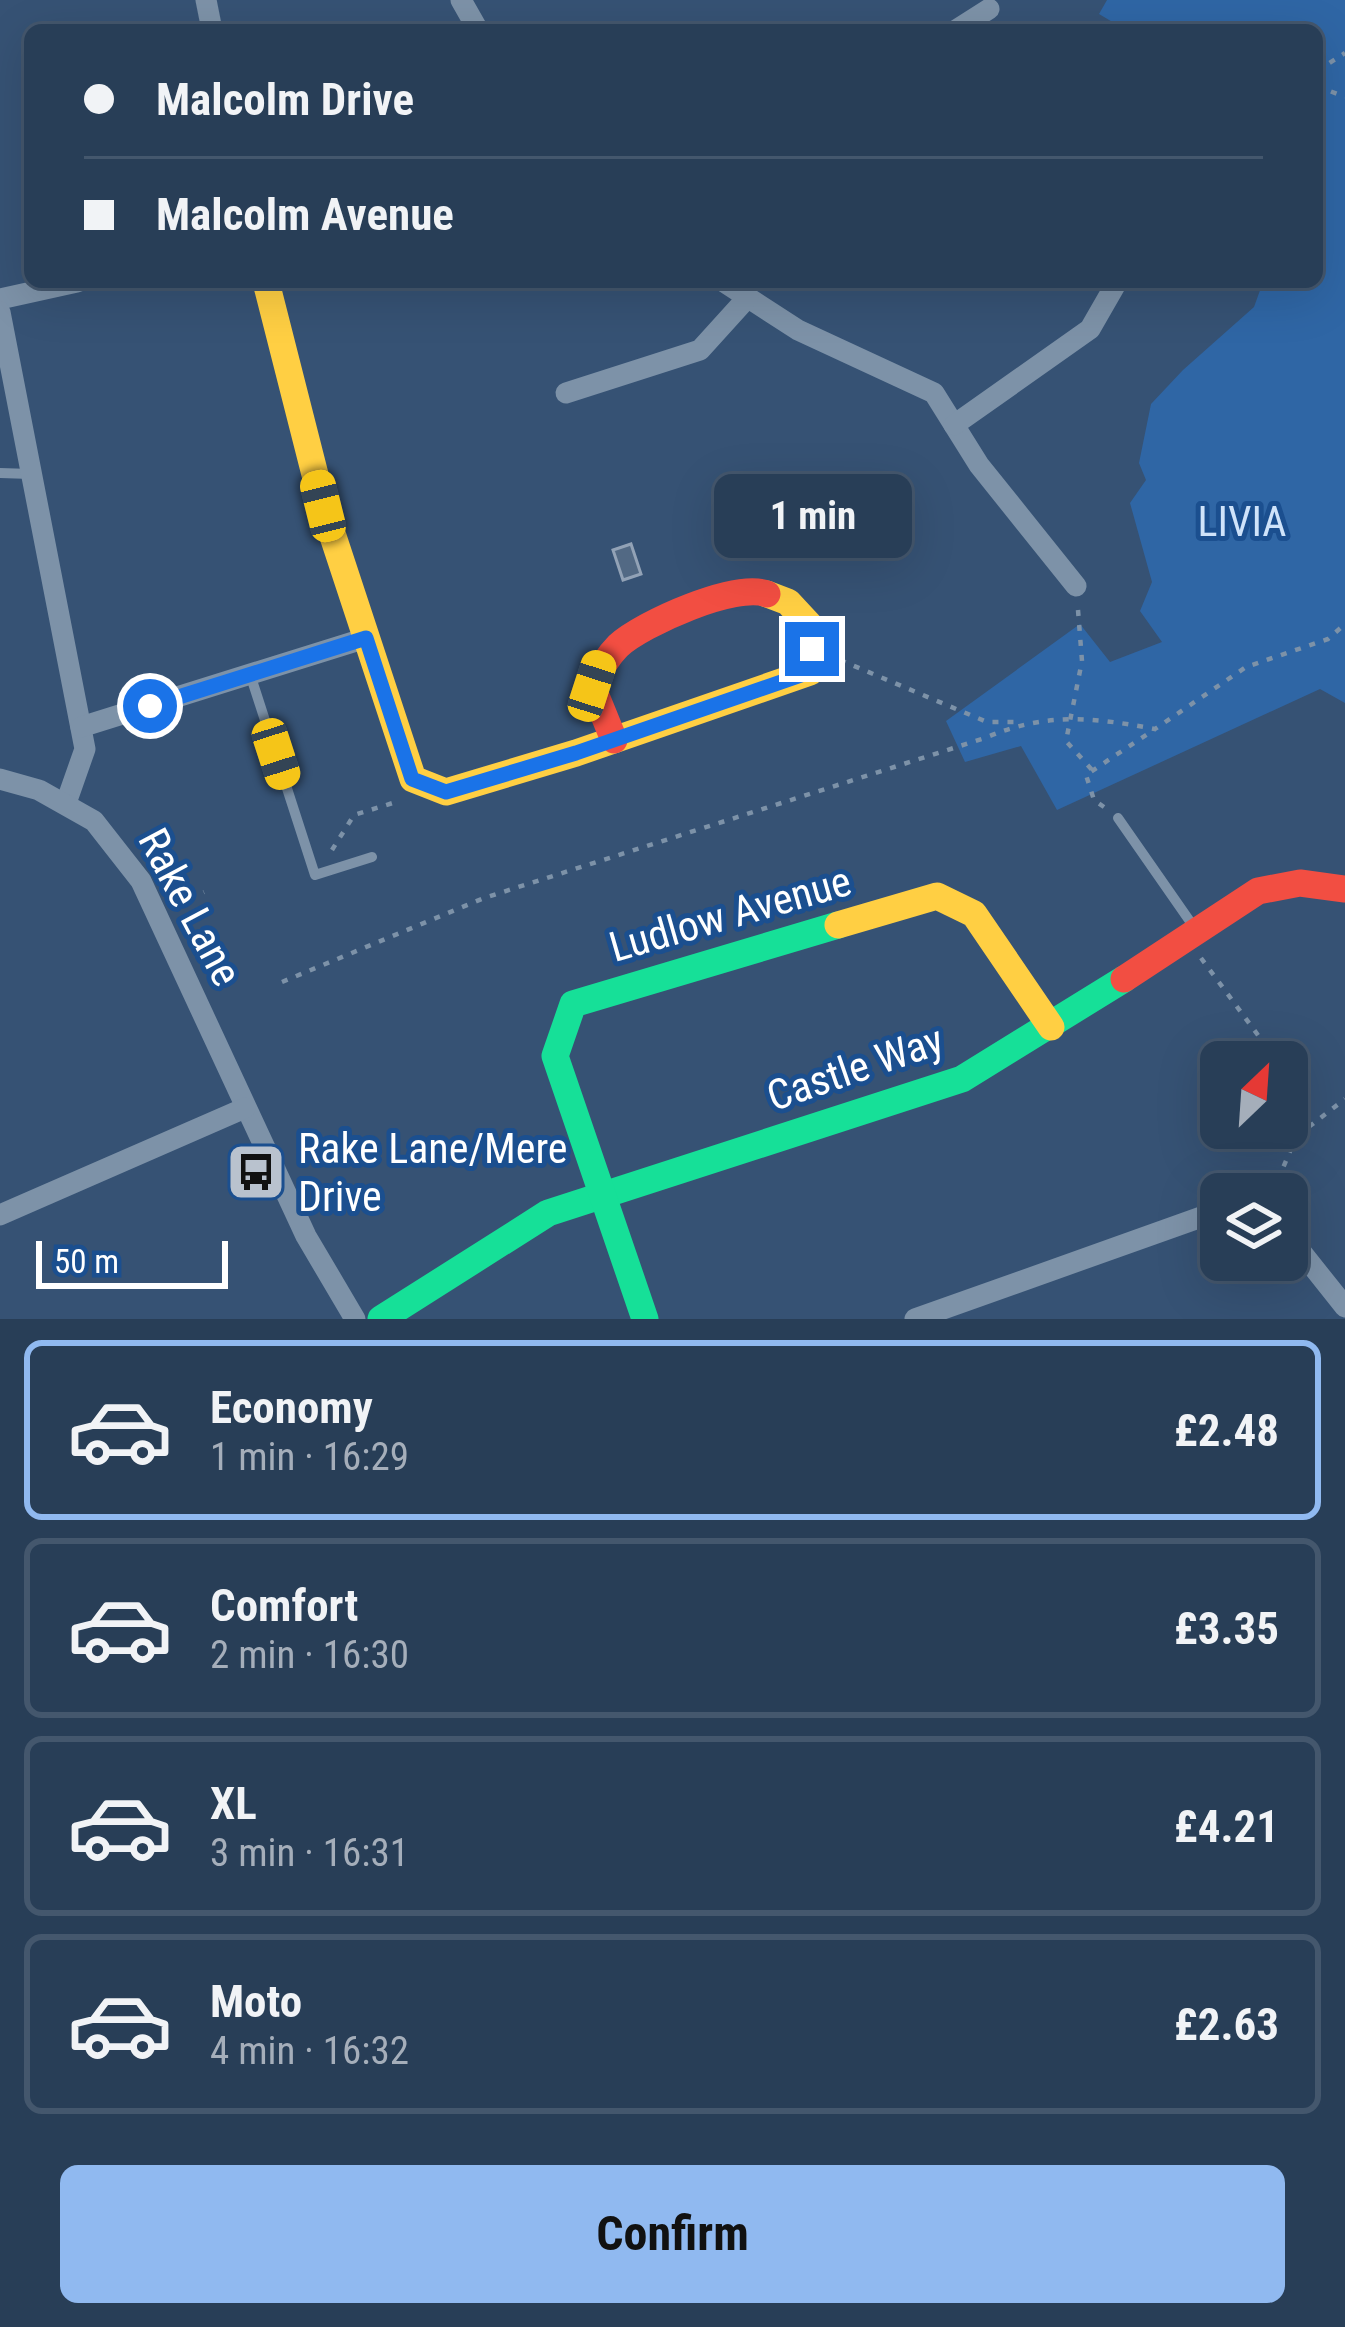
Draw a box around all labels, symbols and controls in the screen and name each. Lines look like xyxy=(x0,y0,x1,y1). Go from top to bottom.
text: Malcolm Drive xyxy=(156,73,414,126)
text: Malcolm Avenue xyxy=(156,188,454,241)
car xyxy=(297,467,349,545)
callout: 1 min xyxy=(713,475,911,559)
text: 1 min xyxy=(770,493,856,539)
park label: LIVIA xyxy=(1197,497,1287,546)
route end xyxy=(785,622,839,676)
car xyxy=(564,646,620,726)
route start xyxy=(123,679,177,733)
car xyxy=(248,714,304,794)
street label: Rake Lane xyxy=(128,820,252,994)
street label: Ludlow Avenue xyxy=(604,856,856,972)
street label: Castle Way xyxy=(760,1015,950,1121)
north arrow xyxy=(1200,1041,1308,1149)
map controls xyxy=(1200,1041,1308,1281)
place label: Rake Lane/Mere Drive xyxy=(298,1124,567,1221)
bus stop icon: Rake Lane/Mere Drive xyxy=(225,1141,287,1203)
button: layers xyxy=(1200,1173,1308,1281)
scale bar xyxy=(36,1235,228,1288)
text: 50 m xyxy=(54,1242,119,1281)
icon: car xyxy=(66,1376,174,1484)
text: Economy xyxy=(210,1381,373,1434)
text: £2.48 xyxy=(1174,1404,1279,1457)
text: 1 min · 16:29 xyxy=(210,1434,409,1480)
icon: car xyxy=(66,1574,174,1682)
text: Comfort xyxy=(210,1579,358,1632)
text: £3.35 xyxy=(1174,1602,1279,1655)
text: 2 min · 16:30 xyxy=(210,1632,409,1678)
icon: car xyxy=(66,1772,174,1880)
text: XL xyxy=(210,1777,257,1830)
text: £4.21 xyxy=(1174,1800,1279,1853)
text: 3 min · 16:31 xyxy=(210,1830,409,1876)
icon: car xyxy=(66,1970,174,2078)
text: Moto xyxy=(210,1975,302,2028)
text: £2.63 xyxy=(1174,1998,1279,2051)
text: 4 min · 16:32 xyxy=(210,2028,409,2074)
button: Confirm xyxy=(60,2165,1285,2303)

